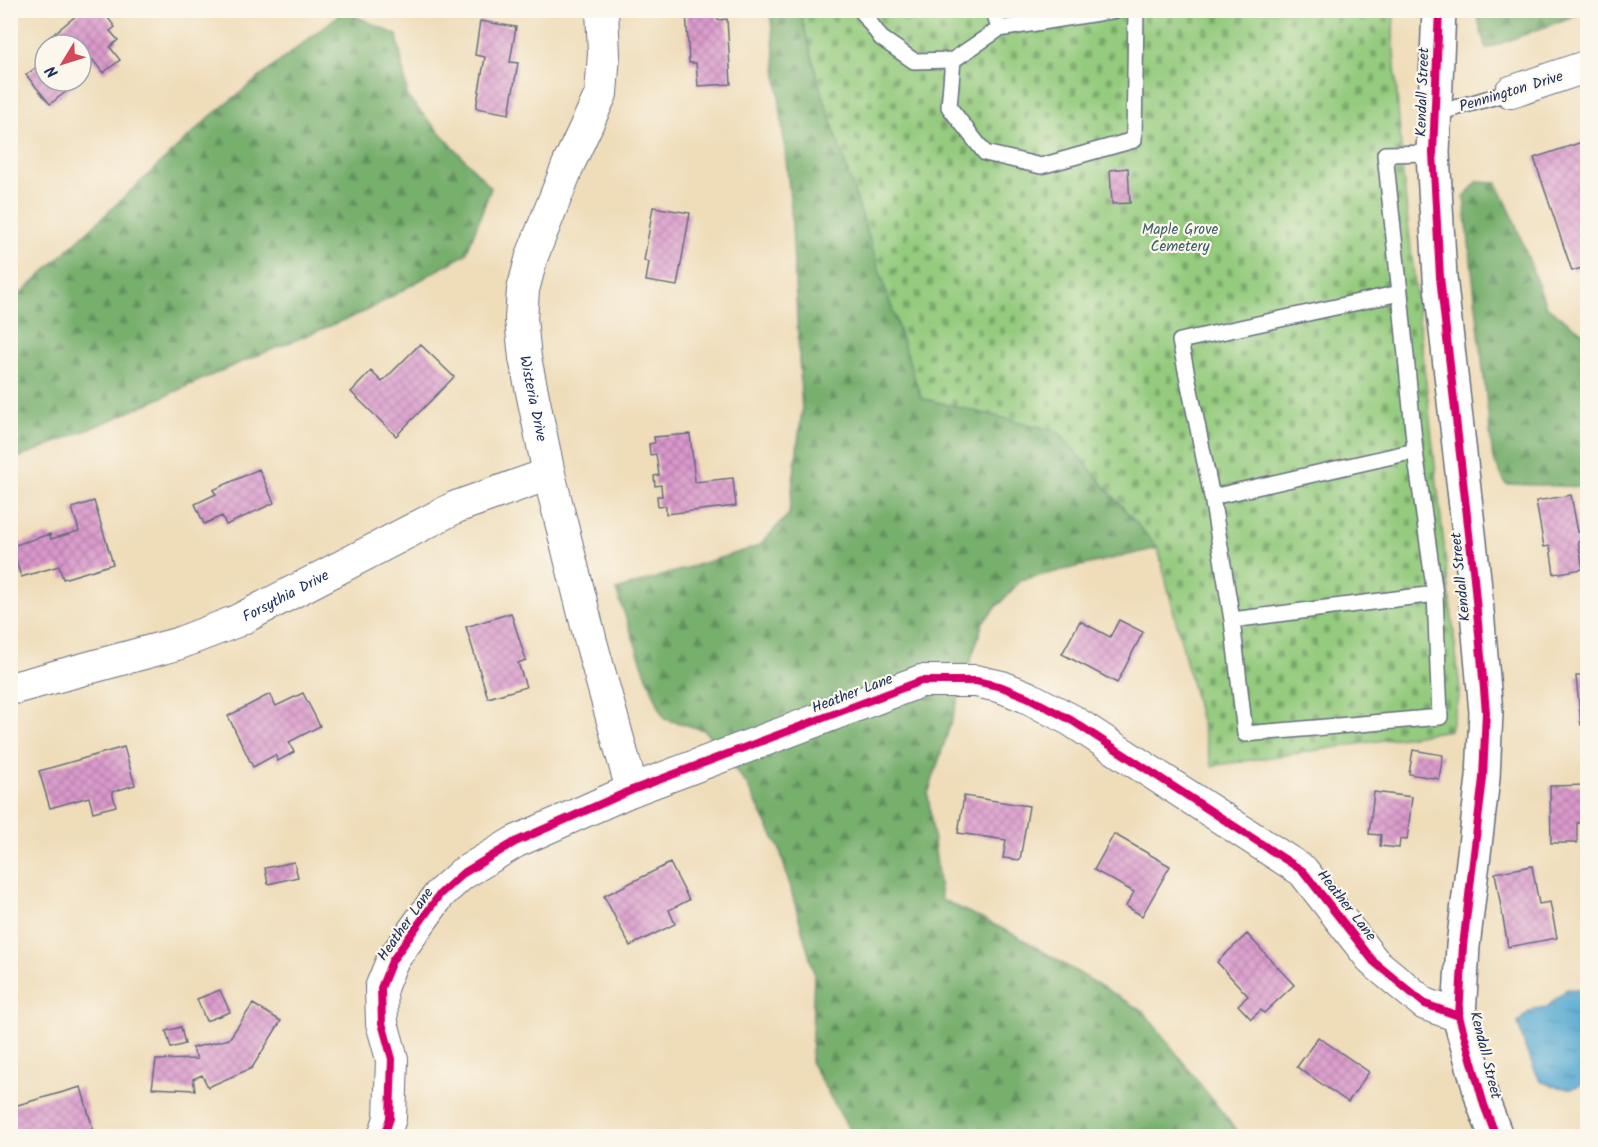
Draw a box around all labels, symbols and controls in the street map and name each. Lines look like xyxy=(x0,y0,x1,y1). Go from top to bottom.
north arrow xyxy=(33,33,93,93)
street label: Kendall Street xyxy=(1409,47,1437,137)
text: N xyxy=(39,60,65,83)
street label: Pennington Drive xyxy=(1456,65,1566,119)
park label: Maple Grove Cemetery xyxy=(1142,218,1218,259)
street label: Wisteria Drive xyxy=(512,353,553,444)
street label: Kendall Street xyxy=(1444,531,1478,623)
street label: Forsythia Drive xyxy=(238,564,334,629)
street label: Heather Lane xyxy=(808,667,897,720)
street label: Heather Lane xyxy=(1310,865,1382,947)
street label: Heather Lane xyxy=(372,883,440,966)
street label: Kendall Street xyxy=(1463,1009,1508,1102)

